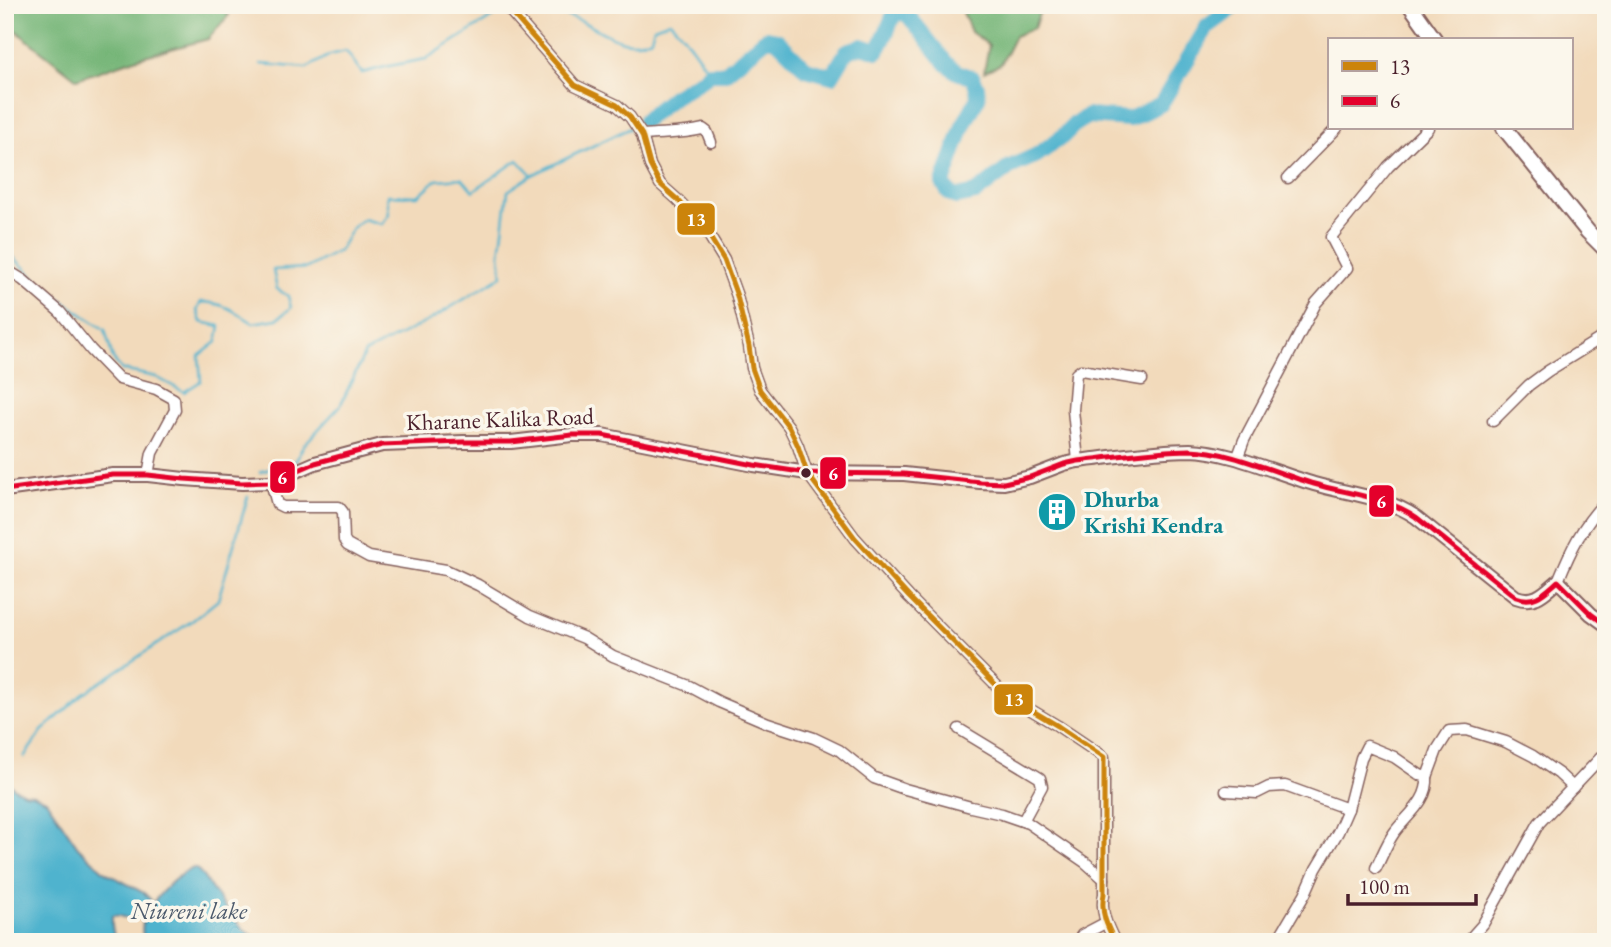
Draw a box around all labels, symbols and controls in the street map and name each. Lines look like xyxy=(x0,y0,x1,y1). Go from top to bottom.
legend xyxy=(1328,38,1572,130)
text: 13 xyxy=(1390,53,1410,80)
text: 6 xyxy=(1390,87,1400,114)
line badge: 13 xyxy=(676,202,716,236)
text: 13 xyxy=(686,207,706,232)
street label: Kharane Kalika Road xyxy=(406,401,595,437)
line badge: 6 xyxy=(819,456,847,490)
line badge: 6 xyxy=(269,460,296,494)
text: 6 xyxy=(828,461,838,486)
text: 6 xyxy=(277,465,287,490)
unlabelled marker xyxy=(799,466,813,480)
place label: Dhurba Krishi Kendra xyxy=(1084,484,1224,540)
line badge: 6 xyxy=(1368,484,1395,518)
text: 6 xyxy=(1376,489,1386,514)
building icon: Dhurba Krishi Kendra xyxy=(1036,491,1078,533)
line badge: 13 xyxy=(993,683,1034,716)
text: 13 xyxy=(1004,687,1024,712)
scale bar xyxy=(1348,863,1476,907)
text: 100 m xyxy=(1359,873,1410,900)
water label: Niureni lake xyxy=(130,895,248,926)

